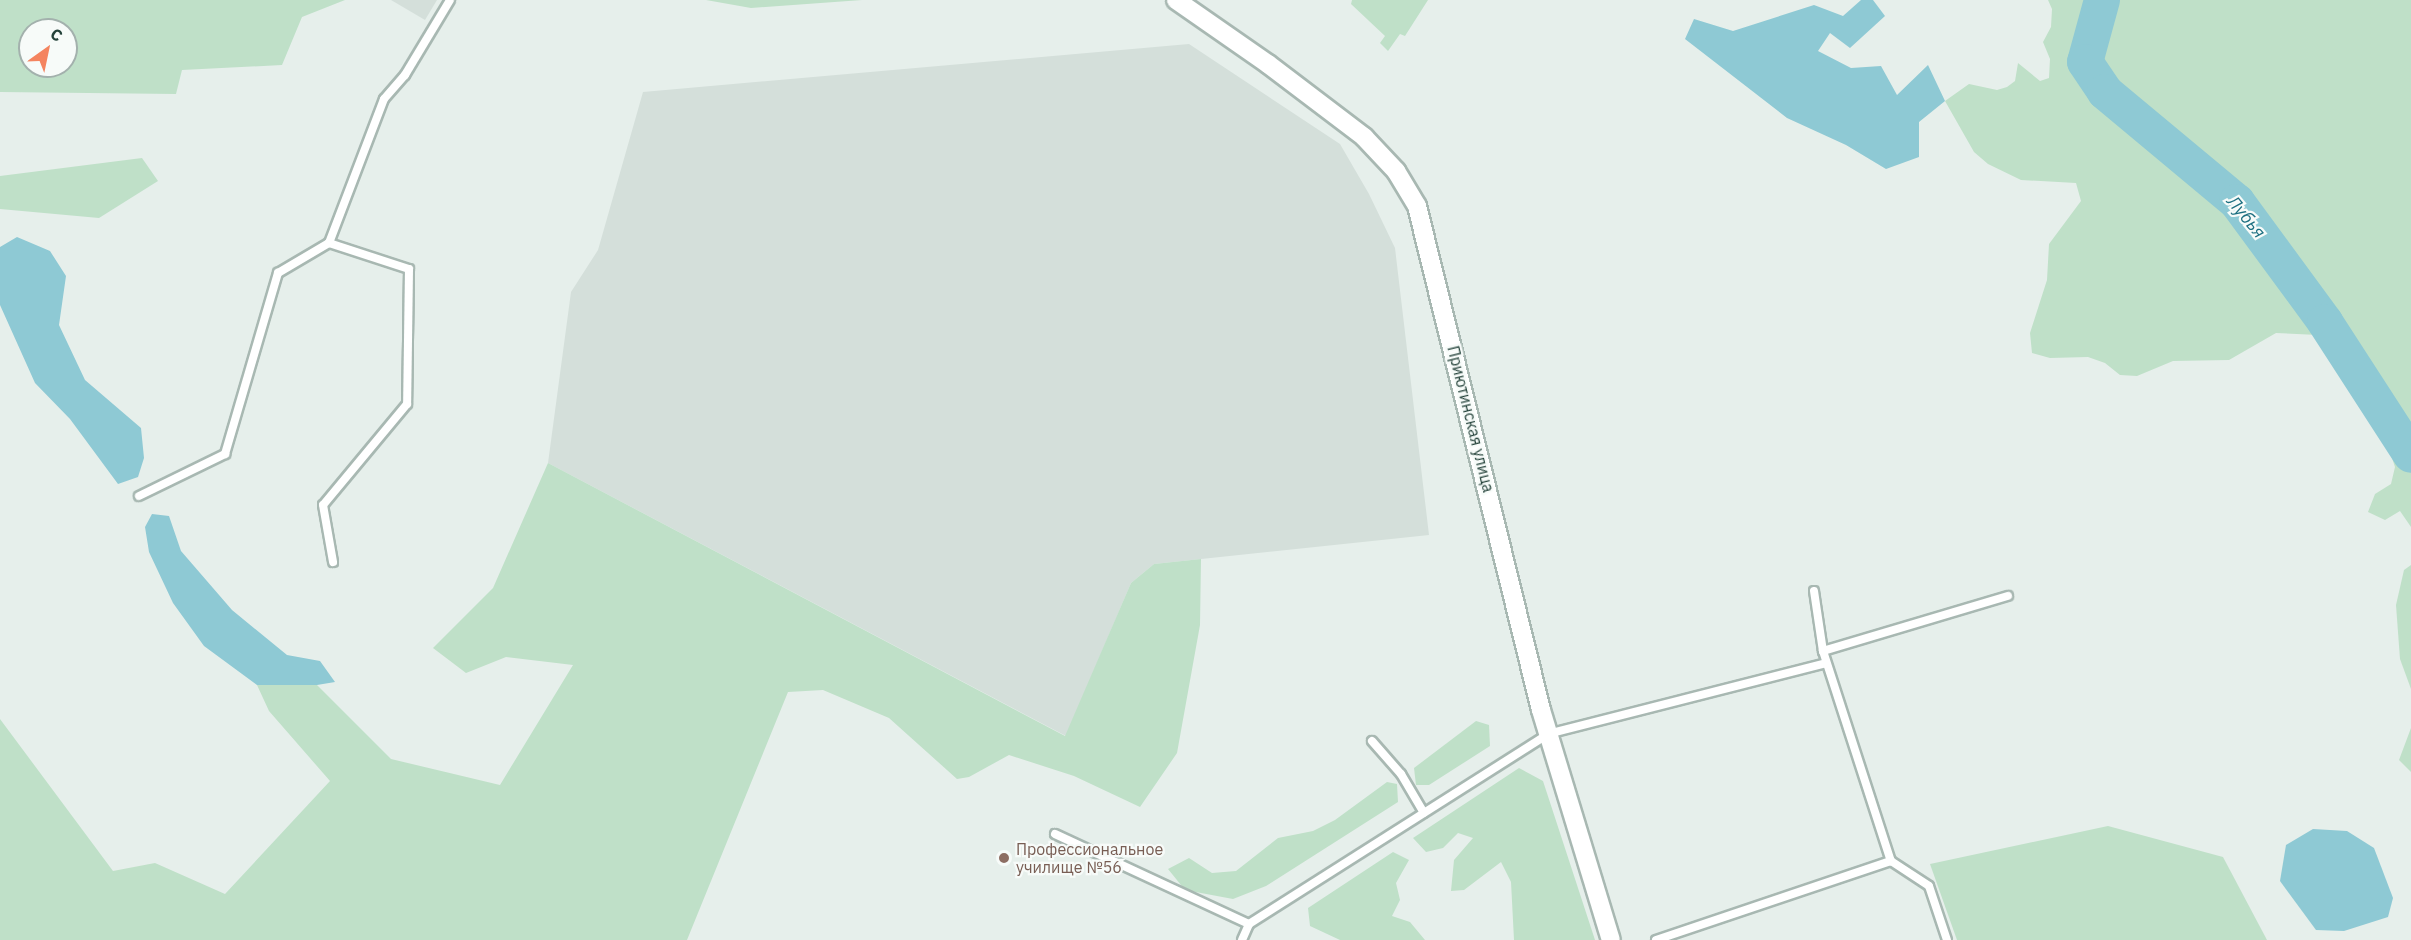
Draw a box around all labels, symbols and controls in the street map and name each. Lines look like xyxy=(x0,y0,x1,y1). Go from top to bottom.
north arrow xyxy=(18,18,78,78)
text: С xyxy=(47,23,67,46)
water label: Лубья xyxy=(2222,191,2270,243)
street label: Приютинская улица xyxy=(1444,344,1498,494)
place label: Профессиональное училище №56 xyxy=(1016,839,1163,877)
marker: Профессиональное училище №56 xyxy=(997,851,1011,865)

